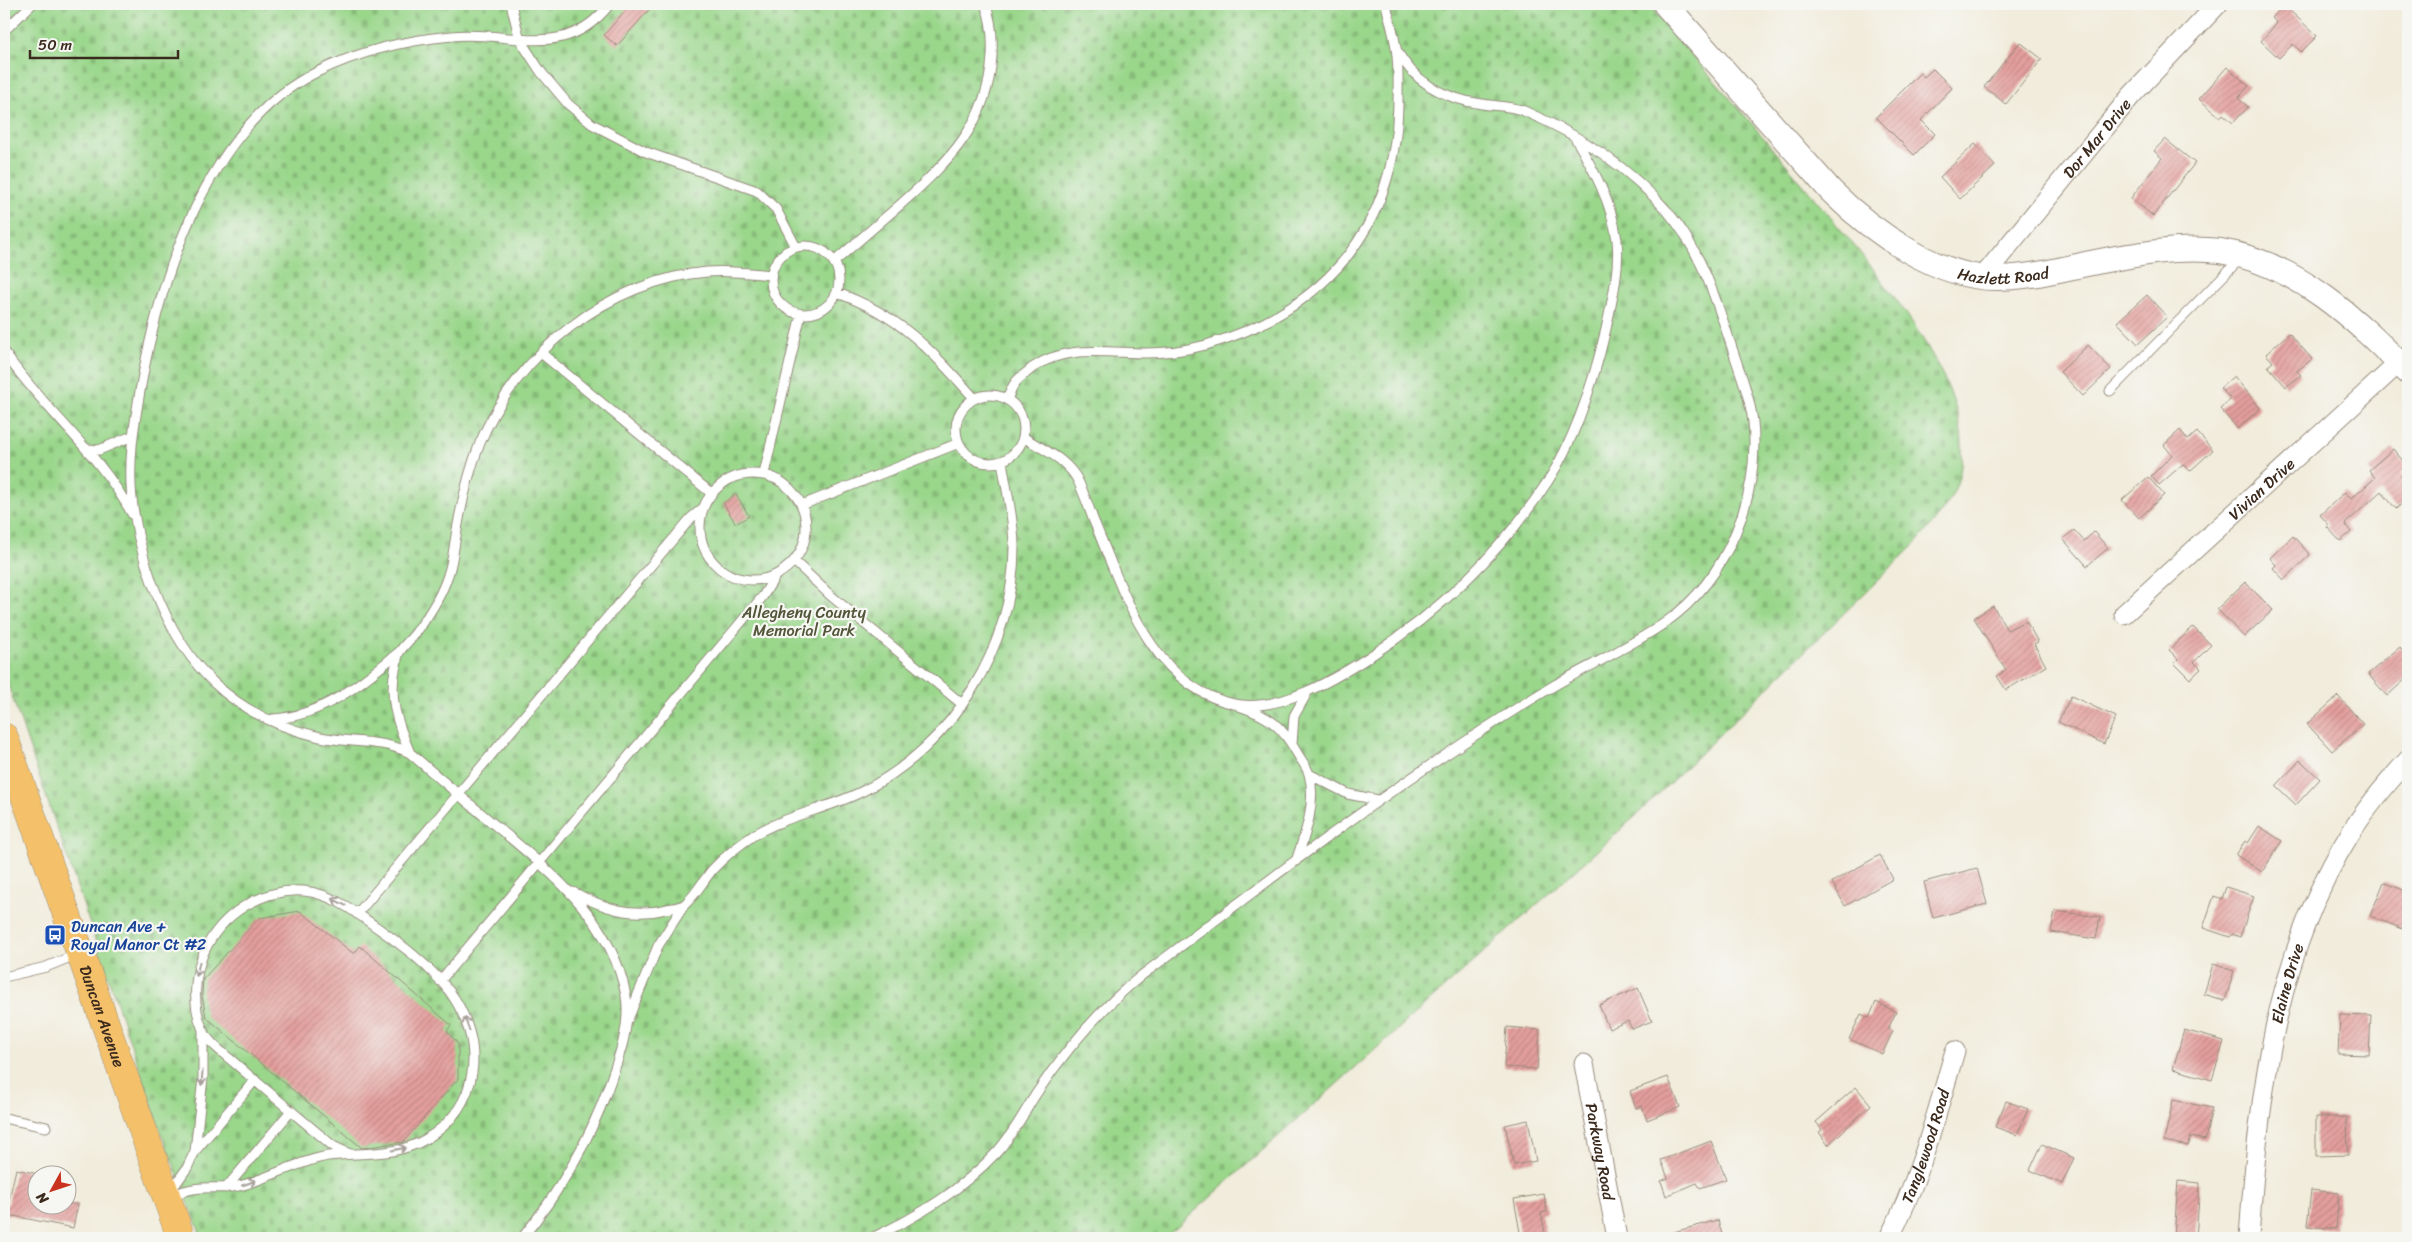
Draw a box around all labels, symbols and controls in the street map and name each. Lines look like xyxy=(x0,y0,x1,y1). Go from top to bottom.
scale bar xyxy=(30,28,178,60)
text: 50 m xyxy=(38,32,73,58)
street label: Dor Mar Drive xyxy=(2055,91,2139,185)
street label: Hazlett Road xyxy=(1955,258,2053,293)
street label: Vivian Drive xyxy=(2221,450,2302,527)
park label: Allegheny County Memorial Park xyxy=(741,598,867,645)
one-way arrow xyxy=(332,897,346,907)
place label: Duncan Ave + Royal Manor Ct #2 xyxy=(71,912,206,959)
bus stop icon: Duncan Ave + Royal Manor Ct #2 xyxy=(43,923,67,947)
street label: Elaine Drive xyxy=(2262,939,2312,1026)
street label: Duncan Avenue xyxy=(71,961,134,1071)
one-way arrow xyxy=(193,961,202,977)
one-way arrow xyxy=(462,1017,471,1032)
one-way arrow xyxy=(198,1070,207,1086)
street label: Tanglewood Road xyxy=(1892,1084,1958,1208)
street label: Parkway Road xyxy=(1577,1100,1624,1204)
one-way arrow xyxy=(390,1144,406,1154)
north arrow xyxy=(28,1164,78,1214)
one-way arrow xyxy=(240,1178,256,1187)
text: N xyxy=(30,1186,56,1211)

